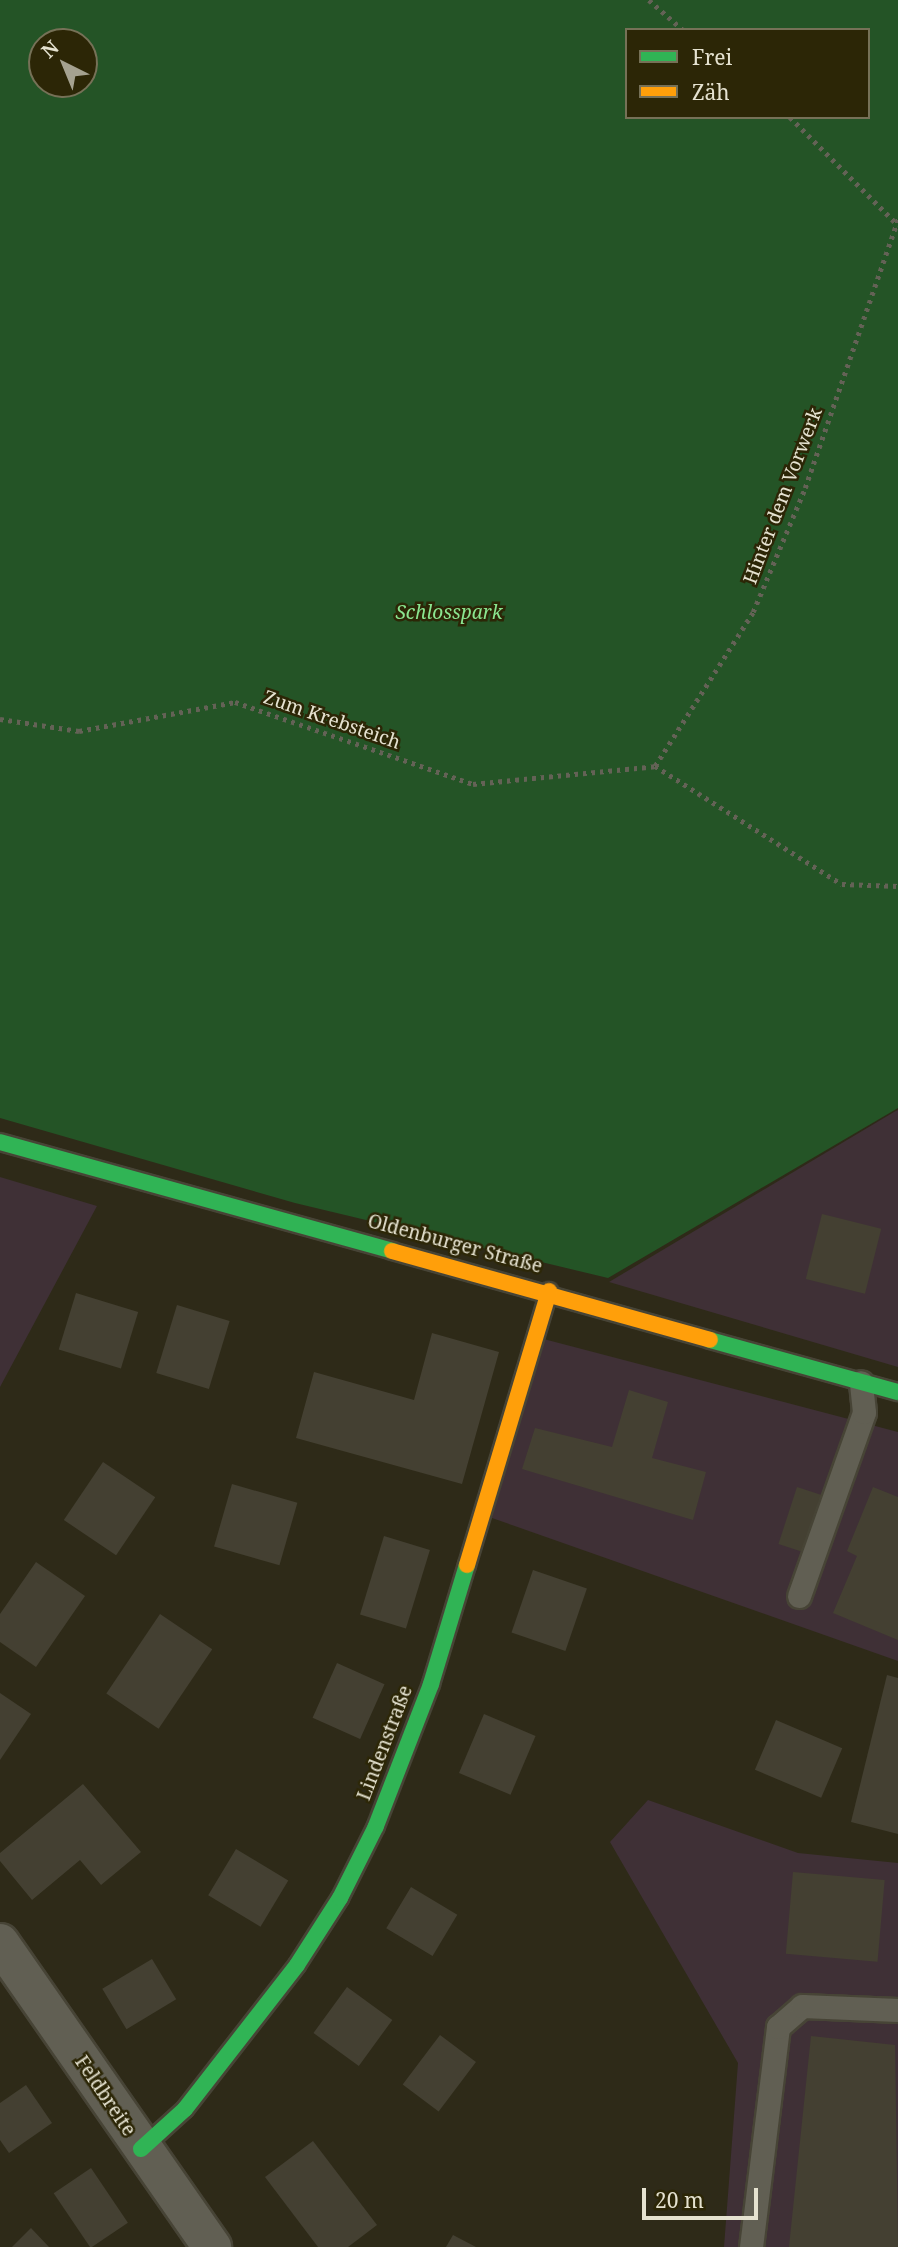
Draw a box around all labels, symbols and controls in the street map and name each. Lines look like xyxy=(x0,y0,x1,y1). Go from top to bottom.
north arrow xyxy=(28,28,98,98)
legend xyxy=(625,28,870,119)
text: N xyxy=(36,34,64,64)
text: Frei xyxy=(692,43,732,71)
text: Zäh xyxy=(692,78,730,106)
street label: Hinter dem Vorwerk xyxy=(739,405,827,587)
park label: Schlosspark xyxy=(396,602,502,624)
street label: Zum Krebsteich xyxy=(261,686,403,754)
street label: Oldenburger Straße xyxy=(365,1210,545,1278)
street label: Lindenstraße xyxy=(353,1682,417,1804)
street label: Feldbreite xyxy=(70,2052,140,2140)
scale bar xyxy=(646,2174,762,2218)
text: 20 m xyxy=(655,2186,704,2214)

